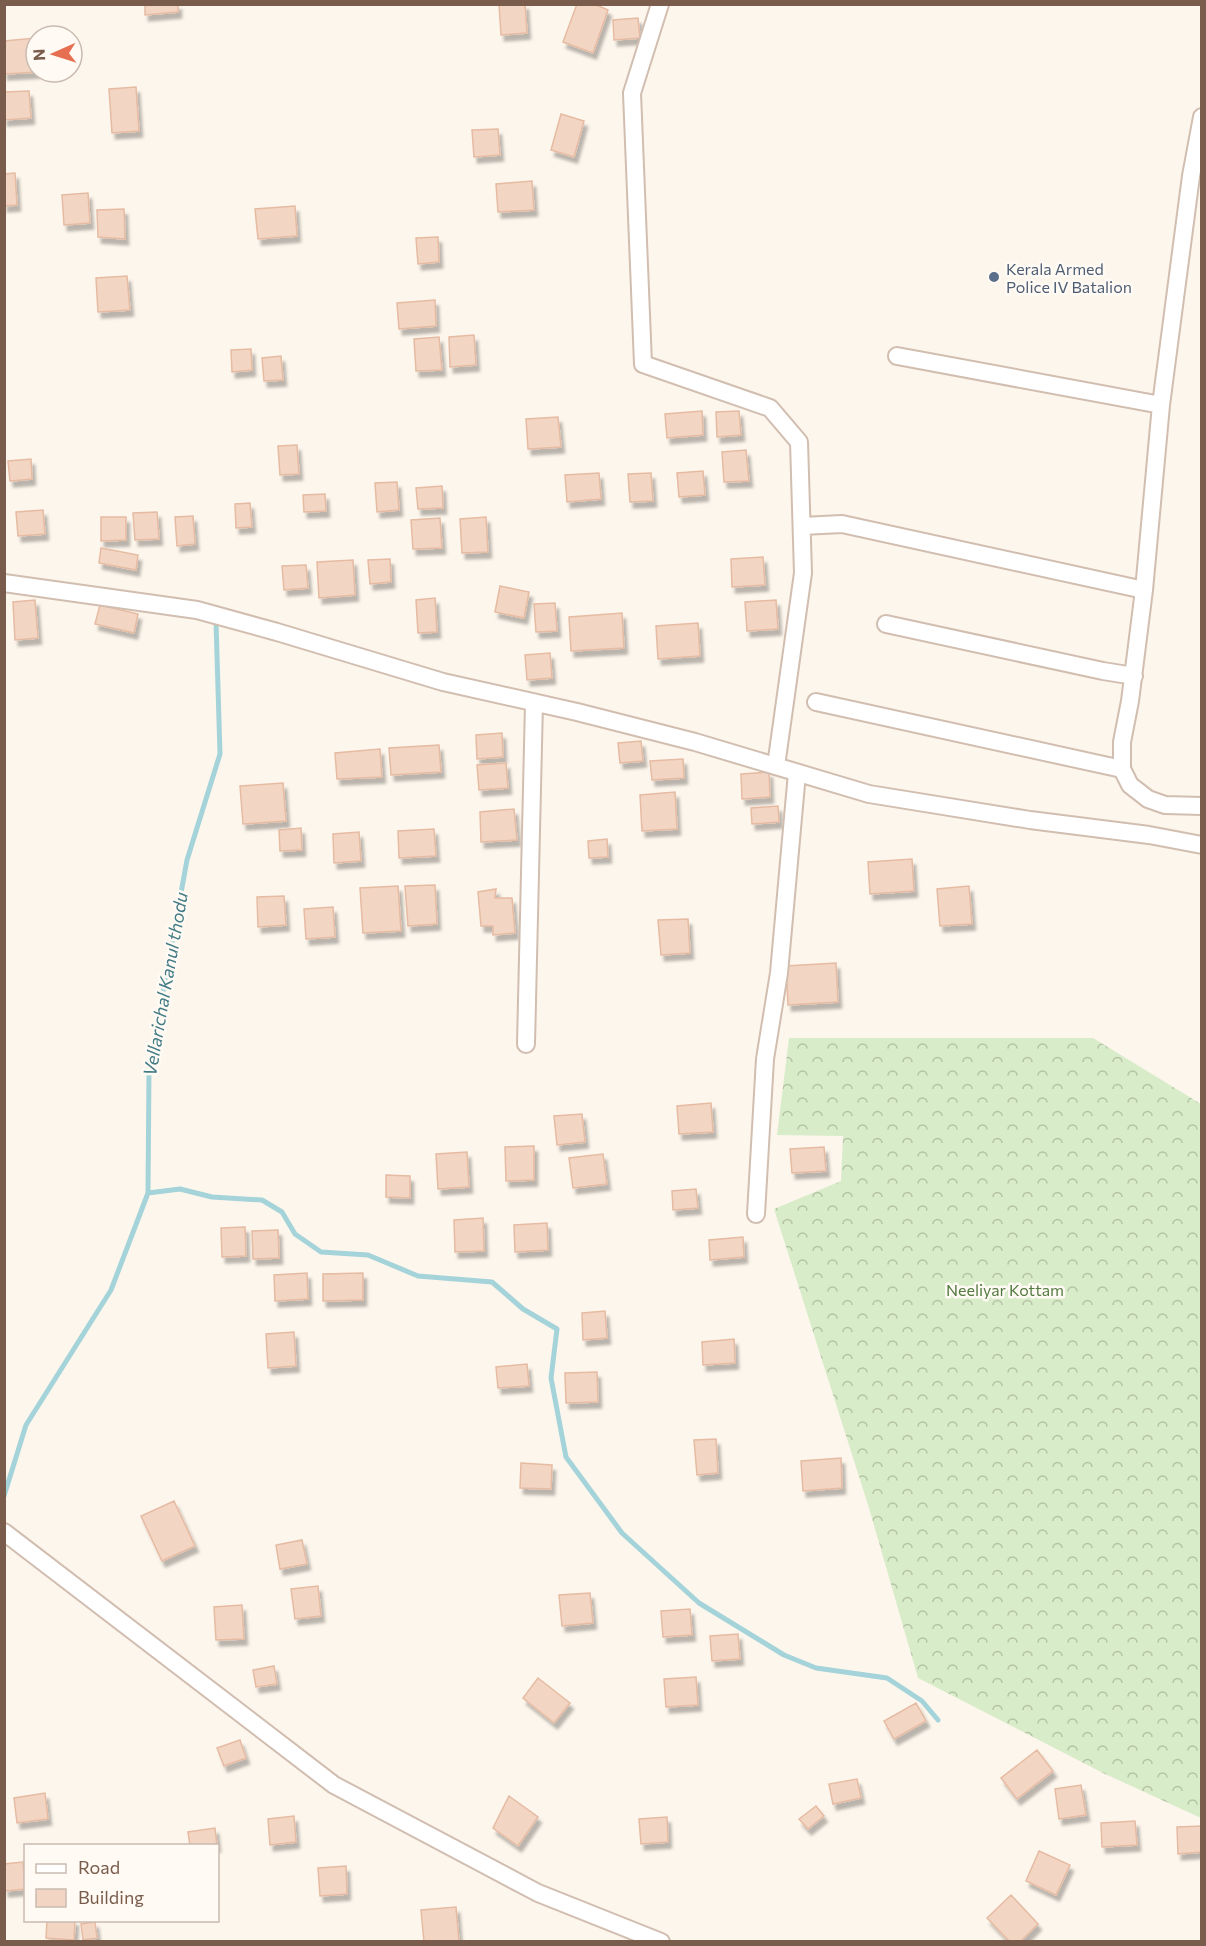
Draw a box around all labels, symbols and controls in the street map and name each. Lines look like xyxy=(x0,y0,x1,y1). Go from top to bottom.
north arrow xyxy=(24,24,84,84)
text: N xyxy=(29,48,48,61)
place label: Kerala Armed Police IV Batalion xyxy=(1006,259,1132,296)
marker: Kerala Armed Police IV Batalion xyxy=(987,270,1001,284)
water label: Vellarichal Kanul thodu xyxy=(138,890,192,1078)
park label: Neeliyar Kottam xyxy=(946,1280,1064,1299)
legend xyxy=(24,1844,219,1922)
text: Road xyxy=(78,1856,120,1878)
text: Building xyxy=(78,1886,144,1908)

